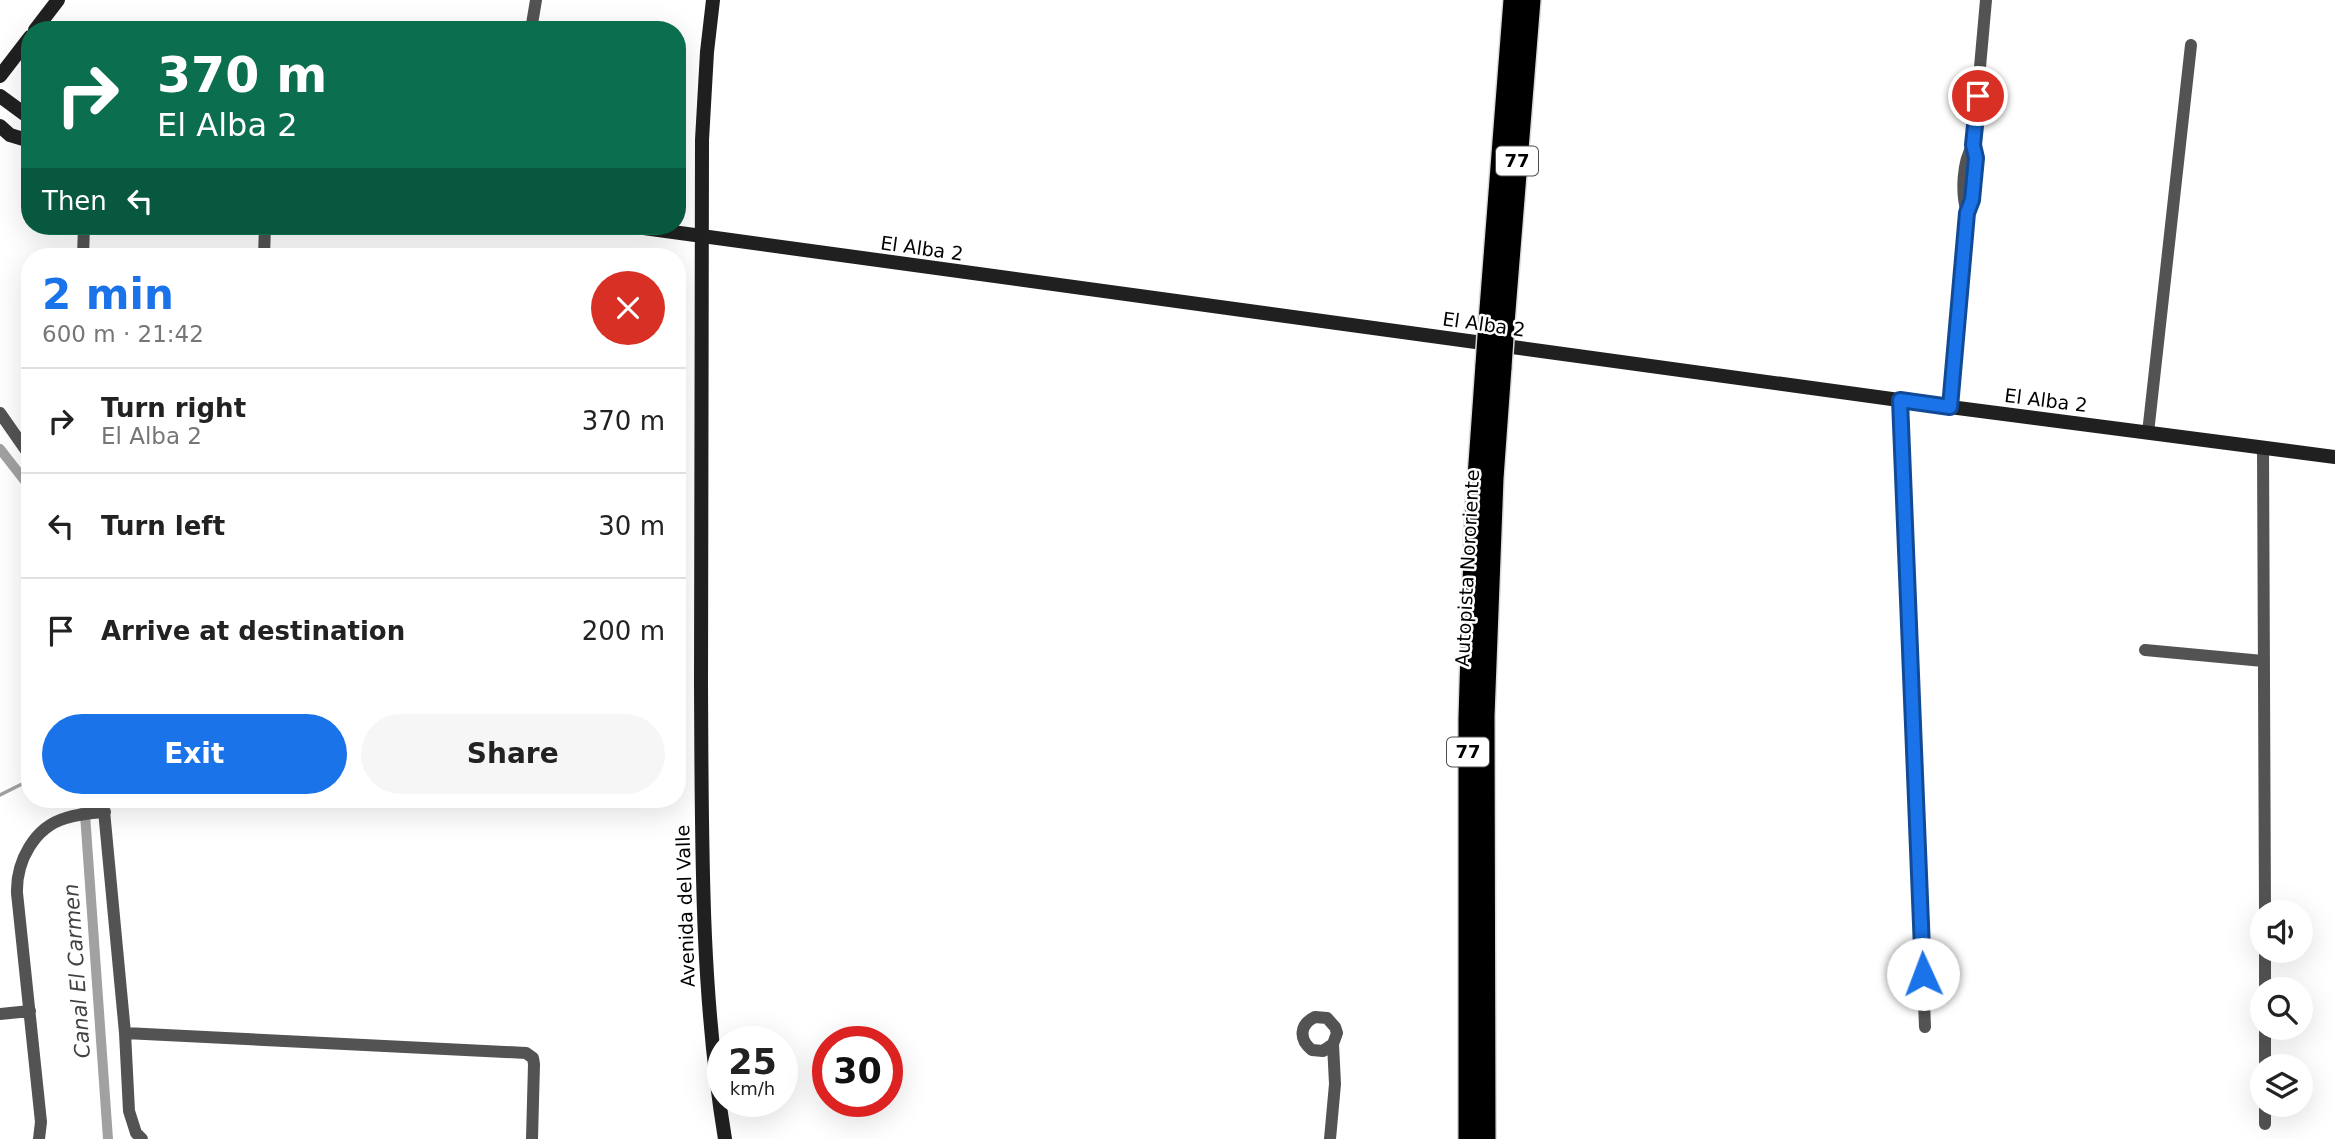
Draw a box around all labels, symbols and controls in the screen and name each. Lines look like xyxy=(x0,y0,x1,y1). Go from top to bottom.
text: 370 m xyxy=(157,47,327,104)
icon: right xyxy=(42,49,133,140)
pin xyxy=(1948,66,2008,126)
icon: arrive xyxy=(1959,77,1997,115)
text: El Alba 2 xyxy=(157,106,298,144)
road number: 77 xyxy=(1496,146,1538,176)
icon: left xyxy=(121,182,159,220)
text: Then xyxy=(42,186,107,216)
street label: El Alba 2 xyxy=(879,231,965,265)
text: 2 min xyxy=(42,270,174,319)
button: close xyxy=(591,271,665,345)
street label: El Alba 2 xyxy=(1441,307,1527,341)
text: 600 m · 21:42 xyxy=(42,321,204,347)
street label: El Alba 2 xyxy=(2003,384,2089,416)
text: Turn right xyxy=(101,393,246,423)
icon: right xyxy=(42,402,80,440)
text: 370 m xyxy=(582,406,665,436)
text: El Alba 2 xyxy=(101,423,202,449)
street label: Autopista Nororiente xyxy=(1451,469,1483,667)
icon: left xyxy=(42,507,80,545)
text: Turn left xyxy=(101,511,225,541)
text: 30 m xyxy=(598,511,665,541)
icon: arrive xyxy=(42,612,80,650)
text: Arrive at destination xyxy=(101,616,405,646)
text: 200 m xyxy=(582,616,665,646)
button: Exit xyxy=(42,714,347,794)
button: Share xyxy=(361,714,665,794)
road number: 77 xyxy=(1447,738,1489,766)
street label: Avenida del Valle xyxy=(671,824,699,988)
water label: Canal El Carmen xyxy=(59,883,95,1059)
map controls xyxy=(2250,900,2313,1117)
button: sound xyxy=(2250,900,2313,963)
position arrow xyxy=(1886,937,1960,1011)
button: search xyxy=(2250,977,2313,1040)
speed limit sign: 30 xyxy=(812,1026,903,1117)
text: 25 xyxy=(728,1042,777,1082)
button: layers xyxy=(2250,1054,2313,1117)
text: km/h xyxy=(730,1078,775,1099)

